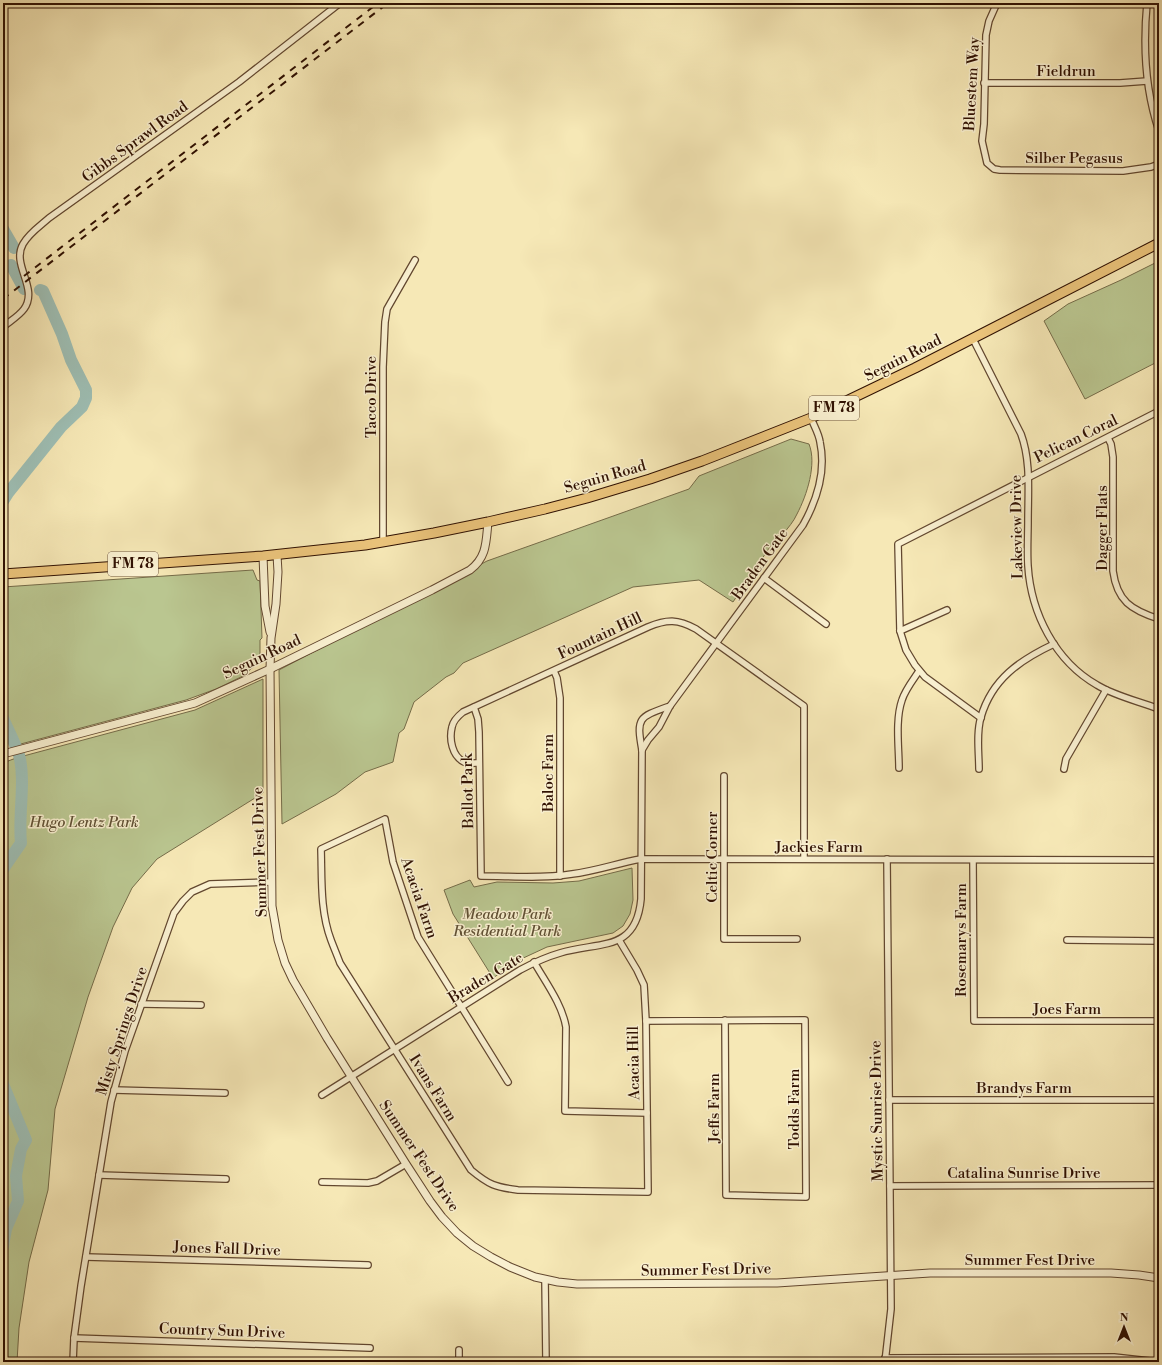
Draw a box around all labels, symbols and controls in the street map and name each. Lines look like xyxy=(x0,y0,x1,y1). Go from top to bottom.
street label: Bluestem Way xyxy=(960,36,984,133)
street label: Fieldrun xyxy=(1036,62,1096,81)
street label: Gibbs Sprawl Road xyxy=(78,97,192,187)
street label: Silber Pegasus xyxy=(1025,149,1123,168)
street label: Seguin Road xyxy=(861,330,945,386)
street label: Tacco Drive xyxy=(362,356,381,438)
road number: FM 78 xyxy=(809,396,859,420)
street label: Pelican Coral xyxy=(1031,410,1121,467)
street label: Seguin Road xyxy=(562,456,649,498)
street label: Lakeview Drive xyxy=(1007,475,1027,579)
street label: Dagger Flats xyxy=(1093,485,1112,571)
street label: Braden Gate xyxy=(727,524,792,604)
road number: FM 78 xyxy=(108,552,158,576)
street label: Fountain Hill xyxy=(555,608,646,664)
street label: Seguin Road xyxy=(220,630,305,683)
street label: Baloc Farm xyxy=(539,734,558,813)
street label: Ballot Park xyxy=(458,752,478,830)
street label: Summer Fest Drive xyxy=(248,787,272,917)
street label: Celtic Corner xyxy=(703,811,722,903)
park label: Hugo Lentz Park xyxy=(28,813,139,832)
street label: Jackies Farm xyxy=(774,838,863,857)
street label: Acacia Farm xyxy=(396,854,442,941)
street label: Rosemarys Farm xyxy=(952,883,971,997)
park label: Meadow Park Residential Park xyxy=(452,905,561,941)
street label: Braden Gate xyxy=(444,948,527,1008)
street label: Misty Springs Drive xyxy=(92,964,152,1098)
street label: Joes Farm xyxy=(1032,1000,1101,1019)
street label: Acacia Hill xyxy=(624,1025,644,1101)
street label: Mystic Sunrise Drive xyxy=(866,1040,888,1182)
street label: Ivans Farm xyxy=(405,1051,461,1125)
street label: Todds Farm xyxy=(785,1069,804,1149)
street label: Jeffs Farm xyxy=(705,1073,724,1144)
street label: Brandys Farm xyxy=(975,1079,1072,1098)
street label: Summer Fest Drive xyxy=(375,1097,463,1215)
street label: Catalina Sunrise Drive xyxy=(947,1164,1101,1183)
street label: Jones Fall Drive xyxy=(172,1238,281,1260)
street label: Summer Fest Drive xyxy=(965,1251,1095,1270)
street label: Summer Fest Drive xyxy=(641,1259,771,1281)
north arrow xyxy=(1104,1307,1144,1347)
text: N xyxy=(1120,1311,1129,1325)
street label: Country Sun Drive xyxy=(159,1319,285,1343)

